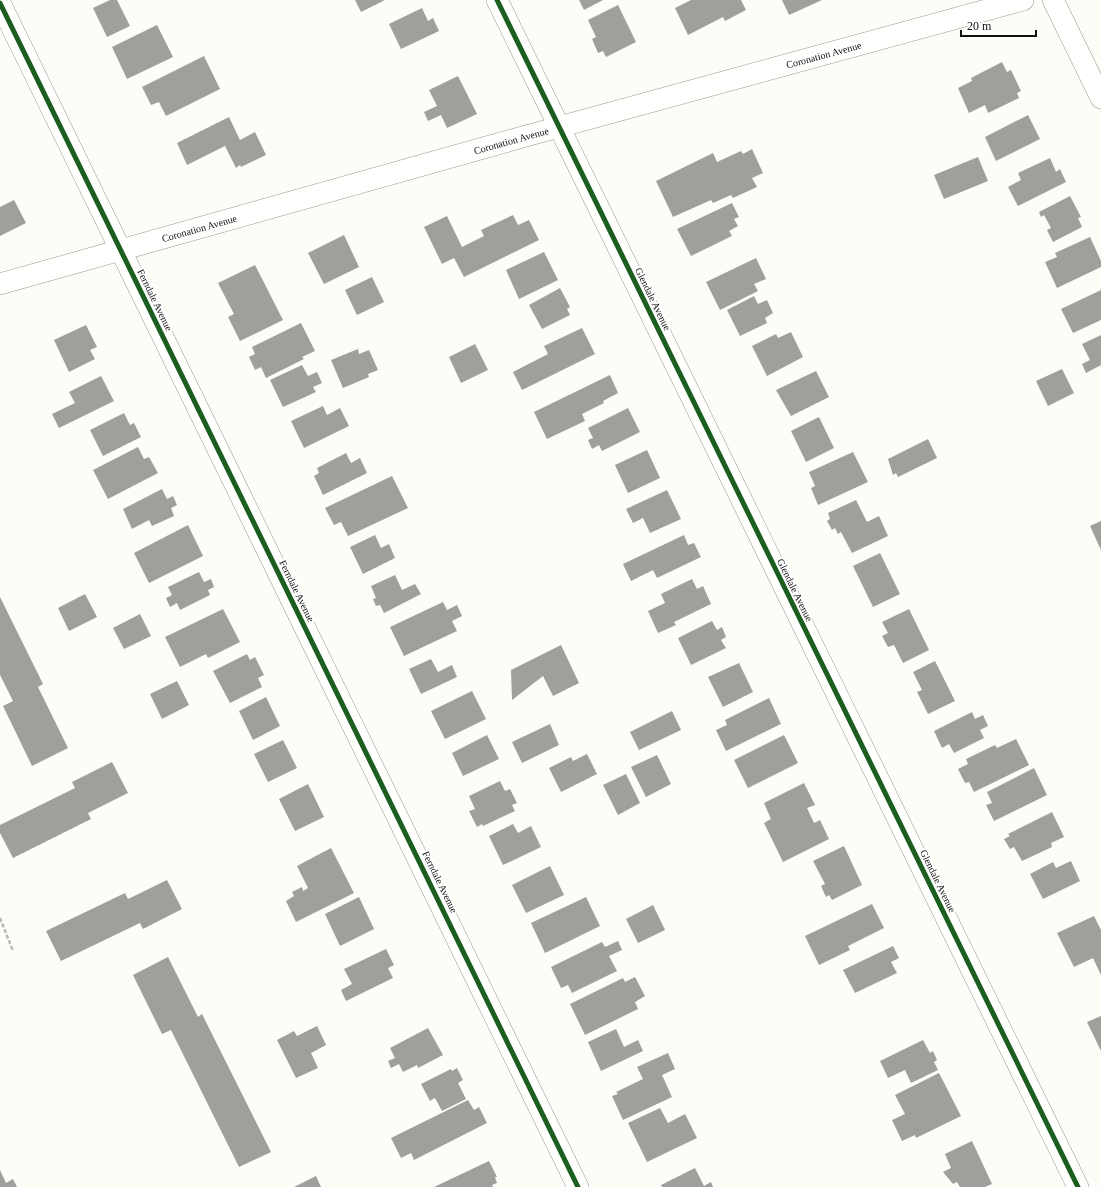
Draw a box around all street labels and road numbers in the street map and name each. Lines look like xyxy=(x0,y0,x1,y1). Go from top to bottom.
street label: Coronation Avenue xyxy=(785,39,863,70)
street label: Coronation Avenue xyxy=(472,124,550,156)
street label: Coronation Avenue xyxy=(161,212,239,244)
street label: Glendale Avenue xyxy=(633,266,673,333)
street label: Ferndale Avenue xyxy=(135,267,175,333)
street label: Glendale Avenue xyxy=(775,557,815,624)
street label: Ferndale Avenue xyxy=(277,558,317,624)
street label: Glendale Avenue xyxy=(918,848,958,915)
street label: Ferndale Avenue xyxy=(420,849,460,915)

